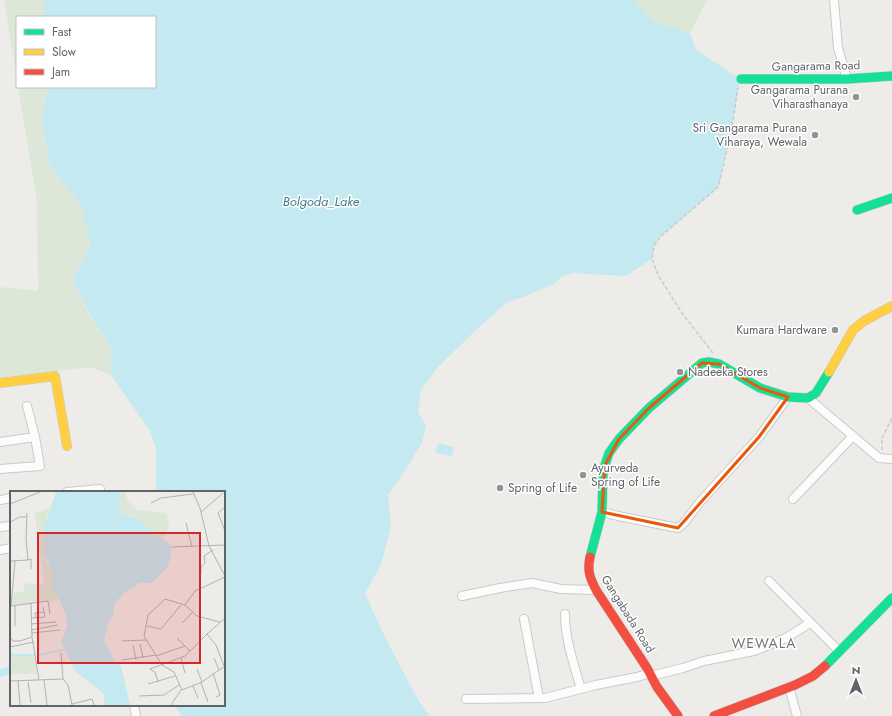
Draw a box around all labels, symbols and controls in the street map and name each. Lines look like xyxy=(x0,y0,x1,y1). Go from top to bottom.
legend xyxy=(16,16,156,88)
text: Fast xyxy=(52,23,71,41)
text: Slow xyxy=(52,43,77,61)
street label: Gangarama Road xyxy=(772,56,860,76)
text: Jam xyxy=(50,63,70,81)
place label: Gangarama Purana Viharasthanaya xyxy=(751,81,848,113)
marker: Gangarama Purana Viharasthanaya xyxy=(851,92,861,102)
place label: Sri Gangarama Purana Viharaya, Wewala xyxy=(692,119,807,151)
marker: Sri Gangarama Purana Viharaya, Wewala xyxy=(810,130,820,140)
water label: Bolgoda_Lake xyxy=(283,192,360,211)
place label: Kumara Hardware xyxy=(736,321,827,339)
marker: Kumara Hardware xyxy=(830,325,840,335)
place label: Nadeeka Stores xyxy=(688,363,768,381)
marker: Nadeeka Stores xyxy=(675,367,685,377)
place label: Ayurveda Spring of Life xyxy=(591,459,660,491)
marker: Ayurveda Spring of Life xyxy=(578,470,588,480)
place label: Spring of Life xyxy=(508,479,577,497)
marker: Spring of Life xyxy=(495,483,505,493)
inset map xyxy=(10,491,225,706)
street label: Gangabada Road xyxy=(597,572,659,656)
district label: WEWALA xyxy=(731,633,797,653)
north arrow xyxy=(836,660,876,700)
text: N xyxy=(852,662,860,678)

